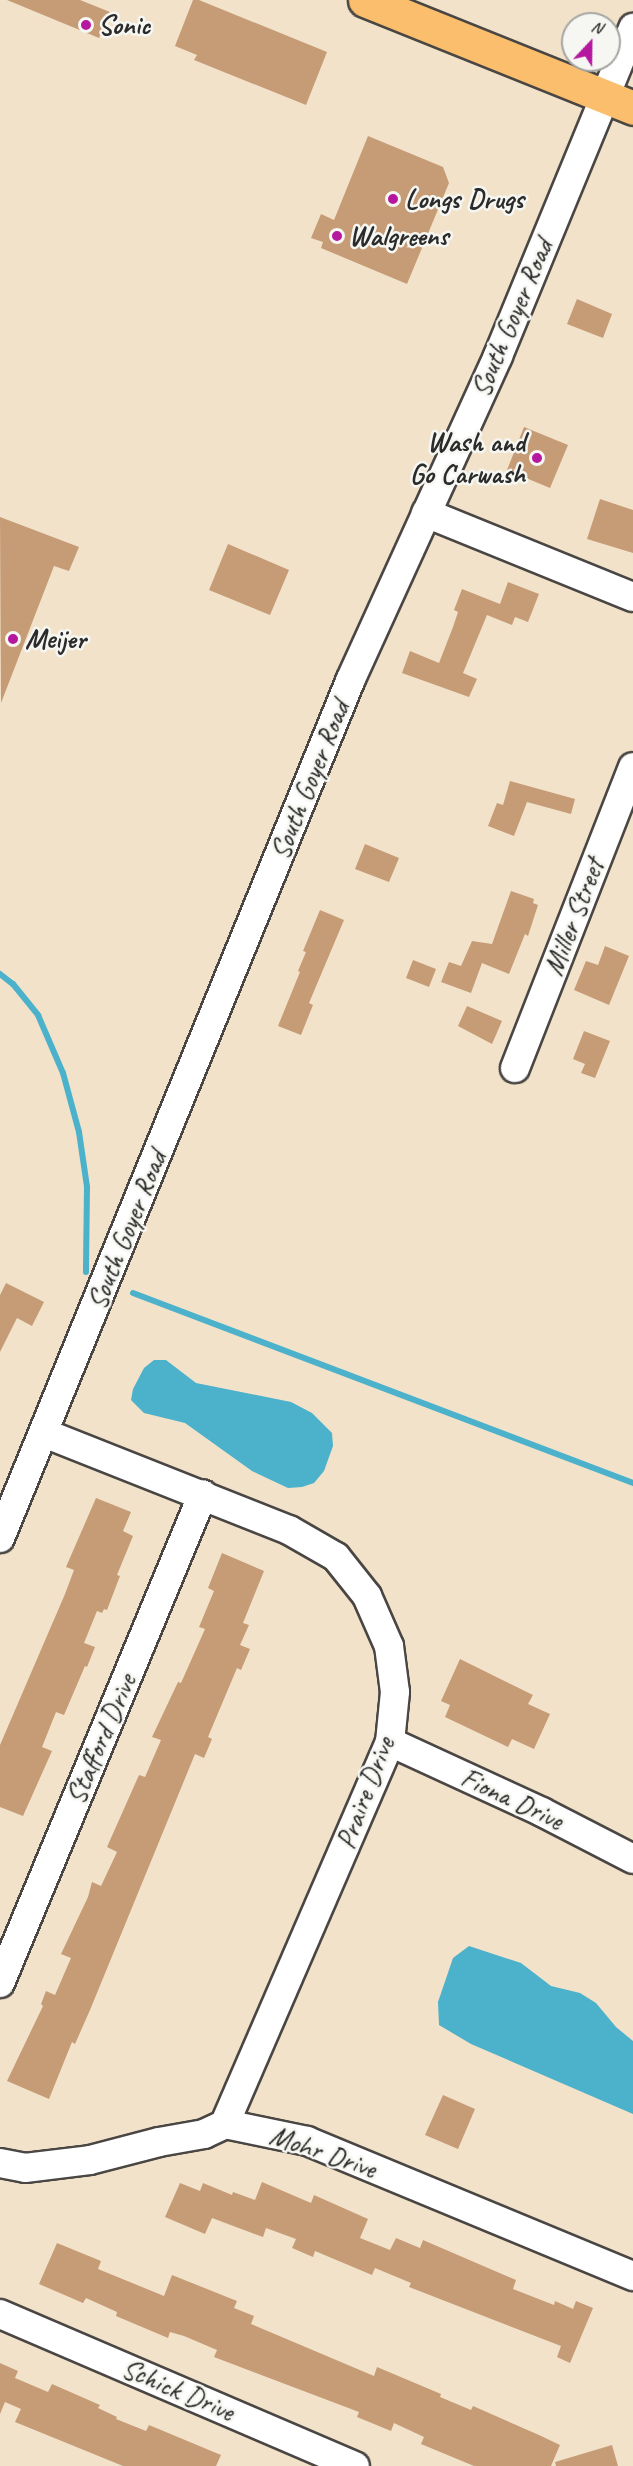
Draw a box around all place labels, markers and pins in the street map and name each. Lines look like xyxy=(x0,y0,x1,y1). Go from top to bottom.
place label: Sonic xyxy=(98,8,150,42)
marker: Sonic xyxy=(79,18,93,32)
place label: Longs Drugs xyxy=(405,182,524,216)
marker: Longs Drugs xyxy=(386,192,400,206)
place label: Walgreens xyxy=(349,219,448,253)
marker: Walgreens xyxy=(330,229,344,243)
place label: Wash and Go Carwash xyxy=(409,425,525,491)
marker: Wash and Go Carwash xyxy=(530,451,544,465)
place label: Meijer xyxy=(25,622,86,656)
marker: Meijer xyxy=(6,632,20,646)

